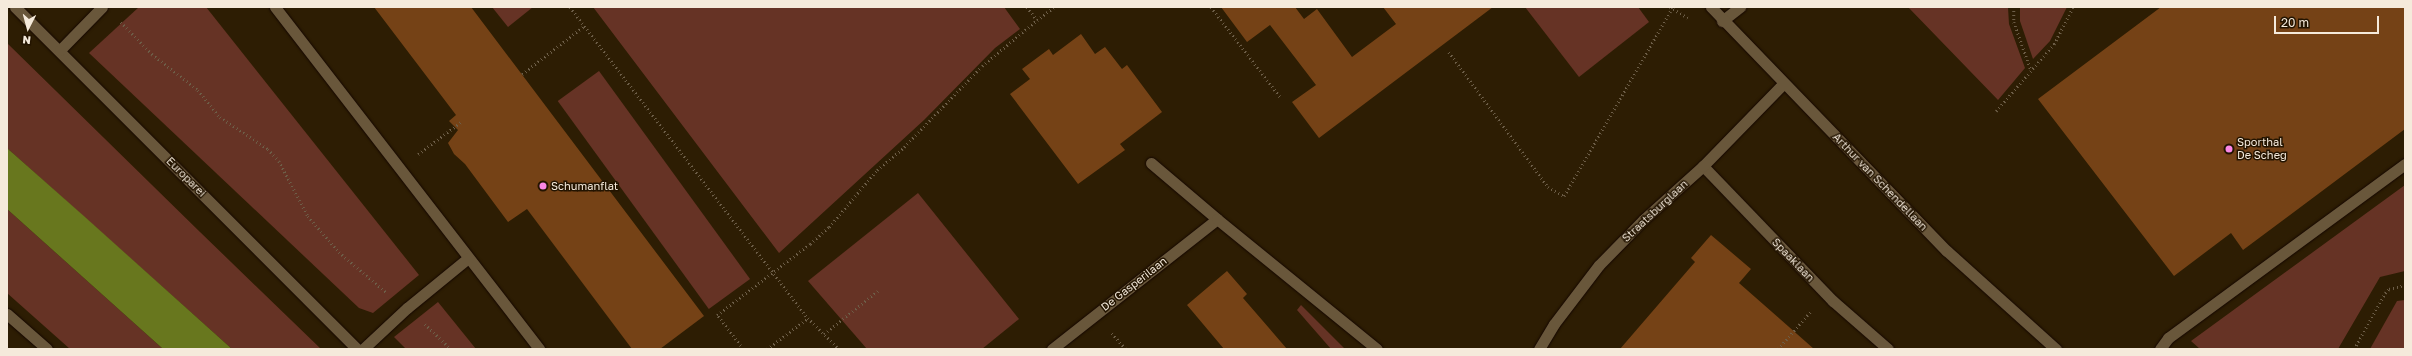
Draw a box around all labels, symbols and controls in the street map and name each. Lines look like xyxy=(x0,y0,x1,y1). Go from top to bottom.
north arrow xyxy=(8,8,48,48)
scale bar xyxy=(2276,8,2381,34)
text: 20 m xyxy=(2281,15,2309,30)
text: N xyxy=(22,34,32,47)
street label: Arthur van Schendellaan xyxy=(1830,130,1930,234)
place label: Sporthal De Scheg xyxy=(2237,136,2287,162)
marker: Sporthal De Scheg xyxy=(2224,144,2234,154)
street label: Europarei xyxy=(163,154,209,200)
street label: Straatsburglaan xyxy=(1619,177,1691,245)
place label: Schumanflat xyxy=(551,179,618,193)
marker: Schumanflat xyxy=(538,181,548,191)
street label: Spaaklaan xyxy=(1769,236,1817,284)
street label: De Gasperilaan xyxy=(1099,254,1169,314)

